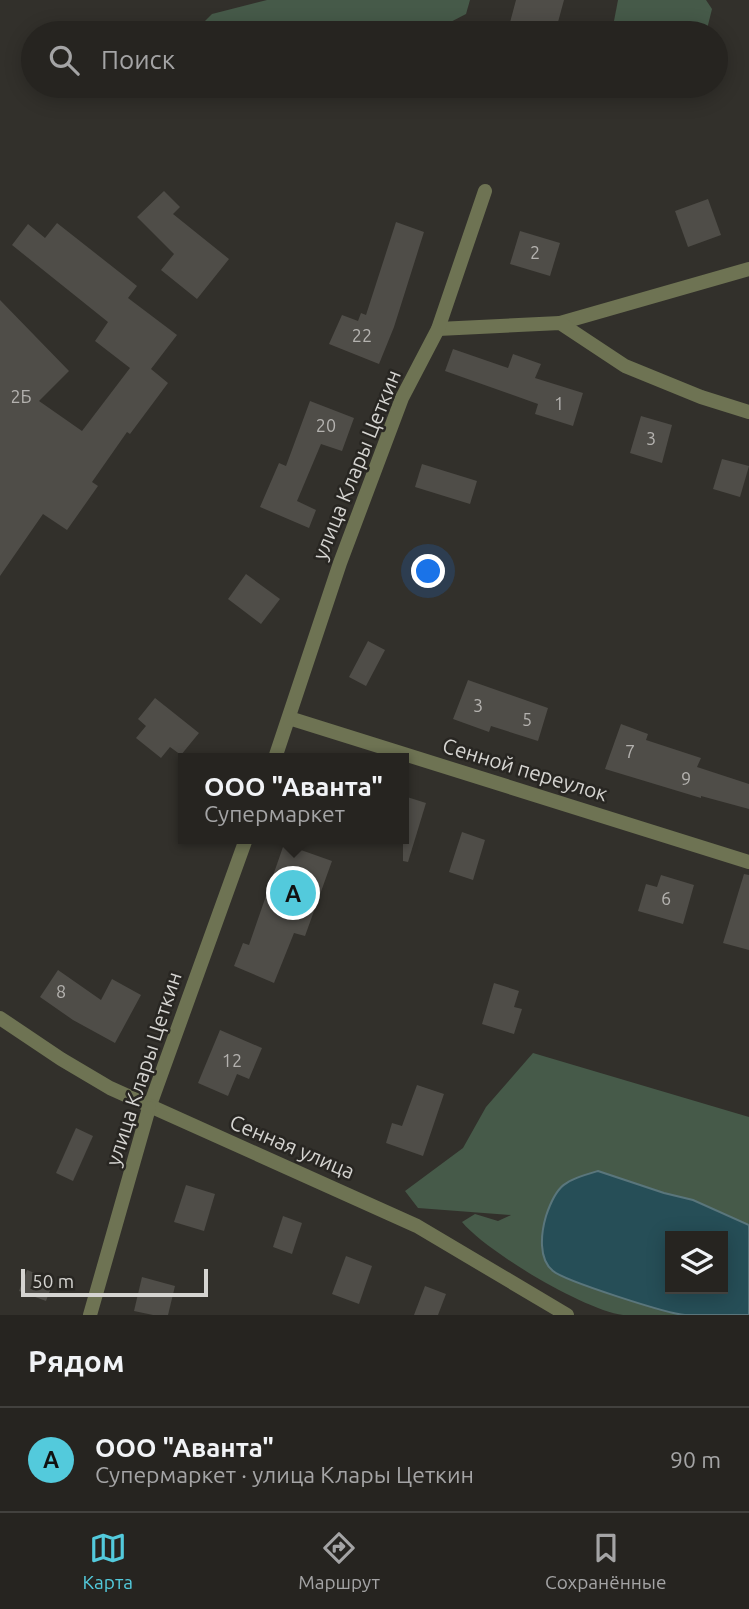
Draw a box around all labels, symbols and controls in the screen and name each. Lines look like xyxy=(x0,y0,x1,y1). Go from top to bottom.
search box xyxy=(21,21,728,98)
icon: search xyxy=(45,41,83,79)
text: Поиск xyxy=(101,45,175,74)
house number: 2 xyxy=(530,242,540,262)
house number: 22 xyxy=(352,325,372,345)
street label: улица Клары Цеткин xyxy=(307,366,405,563)
house number: 2Б xyxy=(10,386,32,406)
house number: 1 xyxy=(554,393,564,413)
house number: 20 xyxy=(316,415,336,435)
house number: 3 xyxy=(646,428,656,448)
your location xyxy=(411,554,445,588)
house number: 3 xyxy=(473,695,483,715)
house number: 5 xyxy=(522,709,532,729)
street label: Сенной переулок xyxy=(440,733,611,806)
house number: 7 xyxy=(625,741,635,761)
popup xyxy=(178,753,409,844)
house number: 9 xyxy=(681,768,691,788)
text: ООО "Аванта" xyxy=(204,772,383,801)
text: Супермаркет xyxy=(204,801,345,826)
pin: A xyxy=(270,867,316,919)
house number: 6 xyxy=(661,888,671,908)
street label: улица Клары Цеткин xyxy=(100,969,186,1169)
house number: 8 xyxy=(56,981,66,1001)
house number: 12 xyxy=(222,1050,242,1070)
street label: Сенная улица xyxy=(226,1109,358,1183)
map controls xyxy=(665,1231,728,1294)
button: layers xyxy=(665,1231,728,1294)
scale bar xyxy=(21,1266,208,1298)
text: 50 m xyxy=(32,1270,74,1292)
text: Рядом xyxy=(28,1344,124,1378)
text: ООО "Аванта" xyxy=(95,1433,274,1462)
text: A xyxy=(43,1447,59,1472)
text: 90 m xyxy=(670,1447,721,1472)
text: Супермаркет · улица Клары Цеткин xyxy=(95,1462,474,1487)
tab: Карта xyxy=(83,1529,133,1593)
tab: Маршрут xyxy=(298,1529,380,1593)
tab: Сохранённые xyxy=(545,1529,667,1593)

